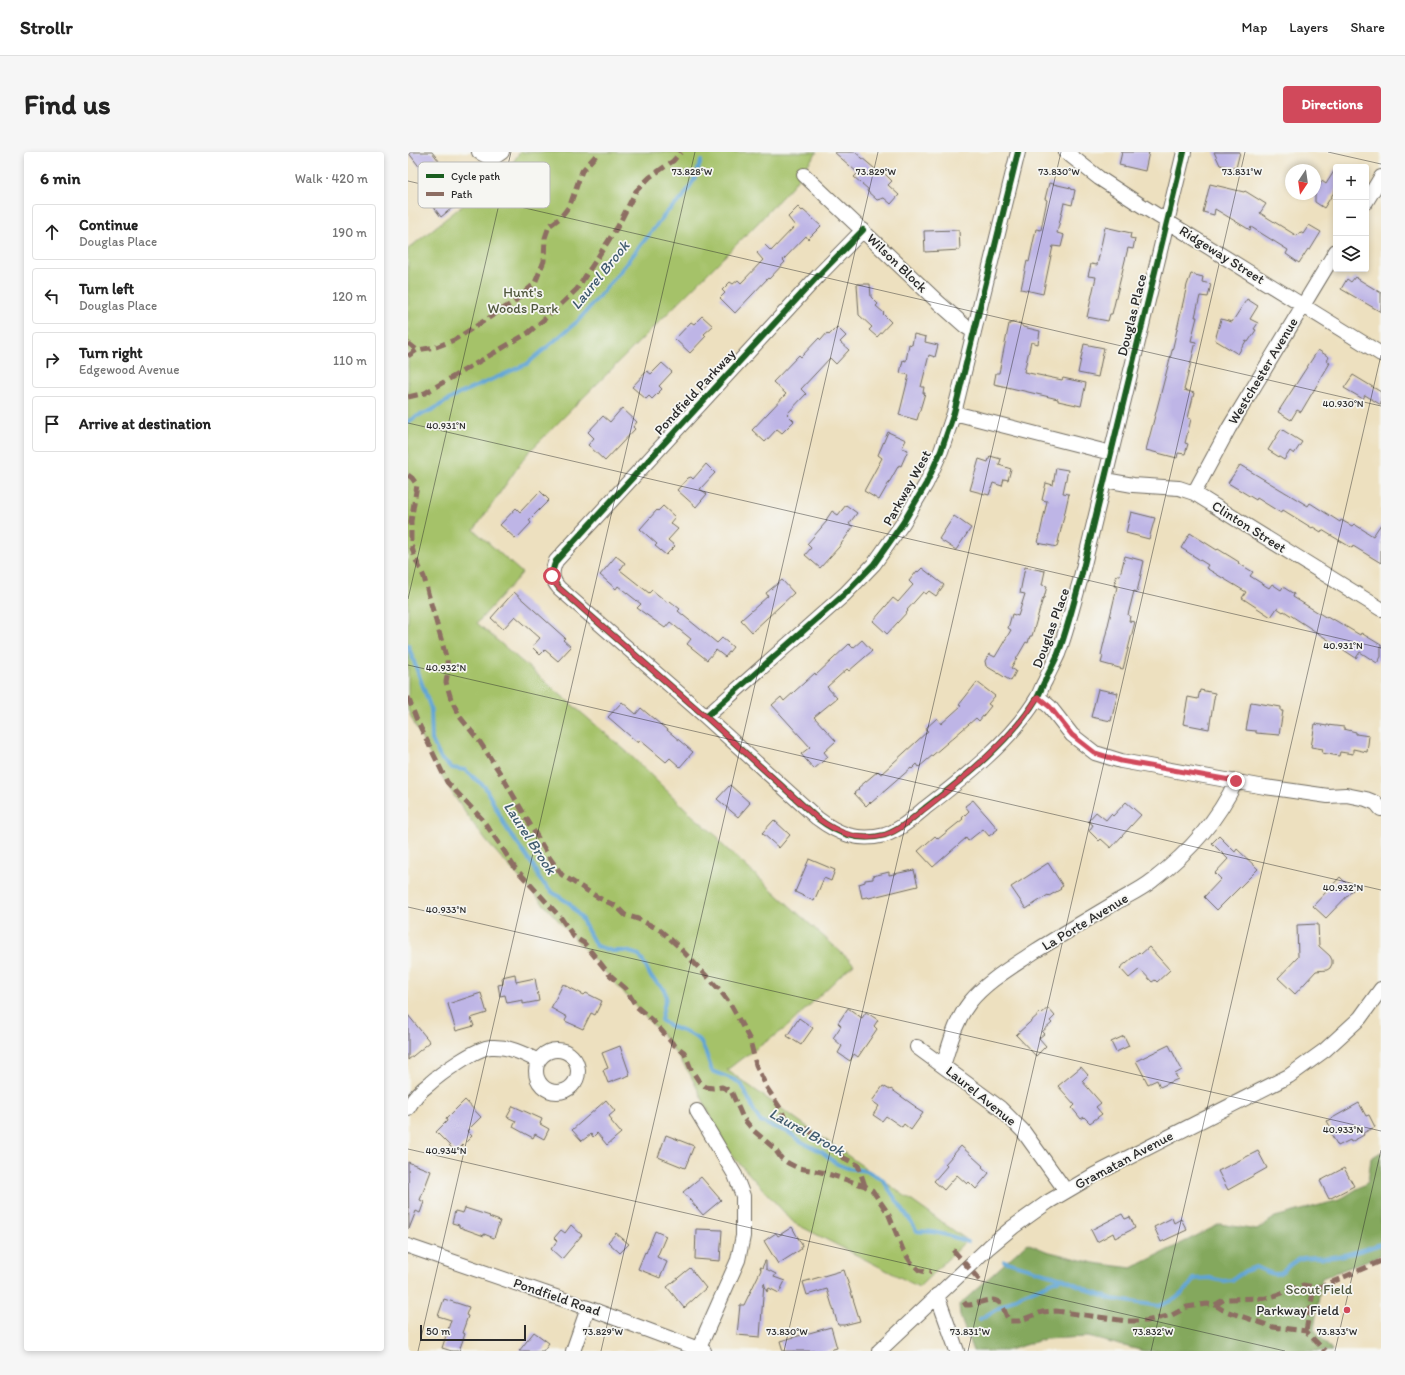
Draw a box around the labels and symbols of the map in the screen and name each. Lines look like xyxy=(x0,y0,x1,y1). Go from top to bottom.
legend xyxy=(418,162,550,208)
north arrow xyxy=(1285,164,1321,200)
text: 73.828°W xyxy=(672,165,713,178)
text: 73.829°W xyxy=(856,165,897,178)
text: 73.830°W xyxy=(1038,165,1080,178)
text: 73.831°W xyxy=(1222,165,1262,178)
text: Cycle path xyxy=(451,170,500,183)
text: Path xyxy=(451,188,473,201)
street label: Ridgeway Street xyxy=(1176,222,1268,288)
street label: Wilson Block xyxy=(863,230,931,297)
water label: Laurel Brook xyxy=(567,236,634,313)
street label: Douglas Place xyxy=(1114,272,1151,358)
park label: Hunt's Woods Park xyxy=(488,284,559,317)
street label: Westchester Avenue xyxy=(1224,314,1302,428)
street label: Pondfield Parkway xyxy=(651,345,740,439)
text: 40.930°N xyxy=(1322,397,1364,410)
text: 40.931°N xyxy=(426,419,466,432)
street label: Parkway West xyxy=(879,447,935,529)
street label: Clinton Street xyxy=(1209,497,1289,557)
route start xyxy=(543,567,561,585)
street label: Douglas Place xyxy=(1029,585,1074,670)
text: 40.931°N xyxy=(1323,639,1363,652)
text: 40.932°N xyxy=(426,661,466,674)
route end xyxy=(1227,772,1245,790)
water label: Laurel Brook xyxy=(500,798,561,879)
text: 40.932°N xyxy=(1323,881,1363,894)
street label: La Porte Avenue xyxy=(1039,889,1131,954)
text: 40.933°N xyxy=(426,903,466,916)
street label: Laurel Avenue xyxy=(942,1062,1020,1130)
water label: Laurel Brook xyxy=(766,1104,849,1161)
text: 40.933°N xyxy=(1323,1123,1363,1136)
street label: Gramatan Avenue xyxy=(1072,1127,1176,1193)
text: 40.934°N xyxy=(425,1144,467,1157)
street label: Pondfield Road xyxy=(511,1274,603,1320)
park label: Scout Field xyxy=(1286,1281,1353,1298)
place label: Parkway Field xyxy=(1256,1302,1339,1319)
marker: Parkway Field xyxy=(1342,1305,1352,1315)
scale bar xyxy=(420,1323,526,1342)
text: 73.829°W xyxy=(583,1325,624,1338)
text: 73.830°W xyxy=(766,1325,808,1338)
text: 73.831°W xyxy=(950,1325,990,1338)
text: 73.832°W xyxy=(1133,1325,1174,1338)
text: 73.833°W xyxy=(1317,1325,1358,1338)

